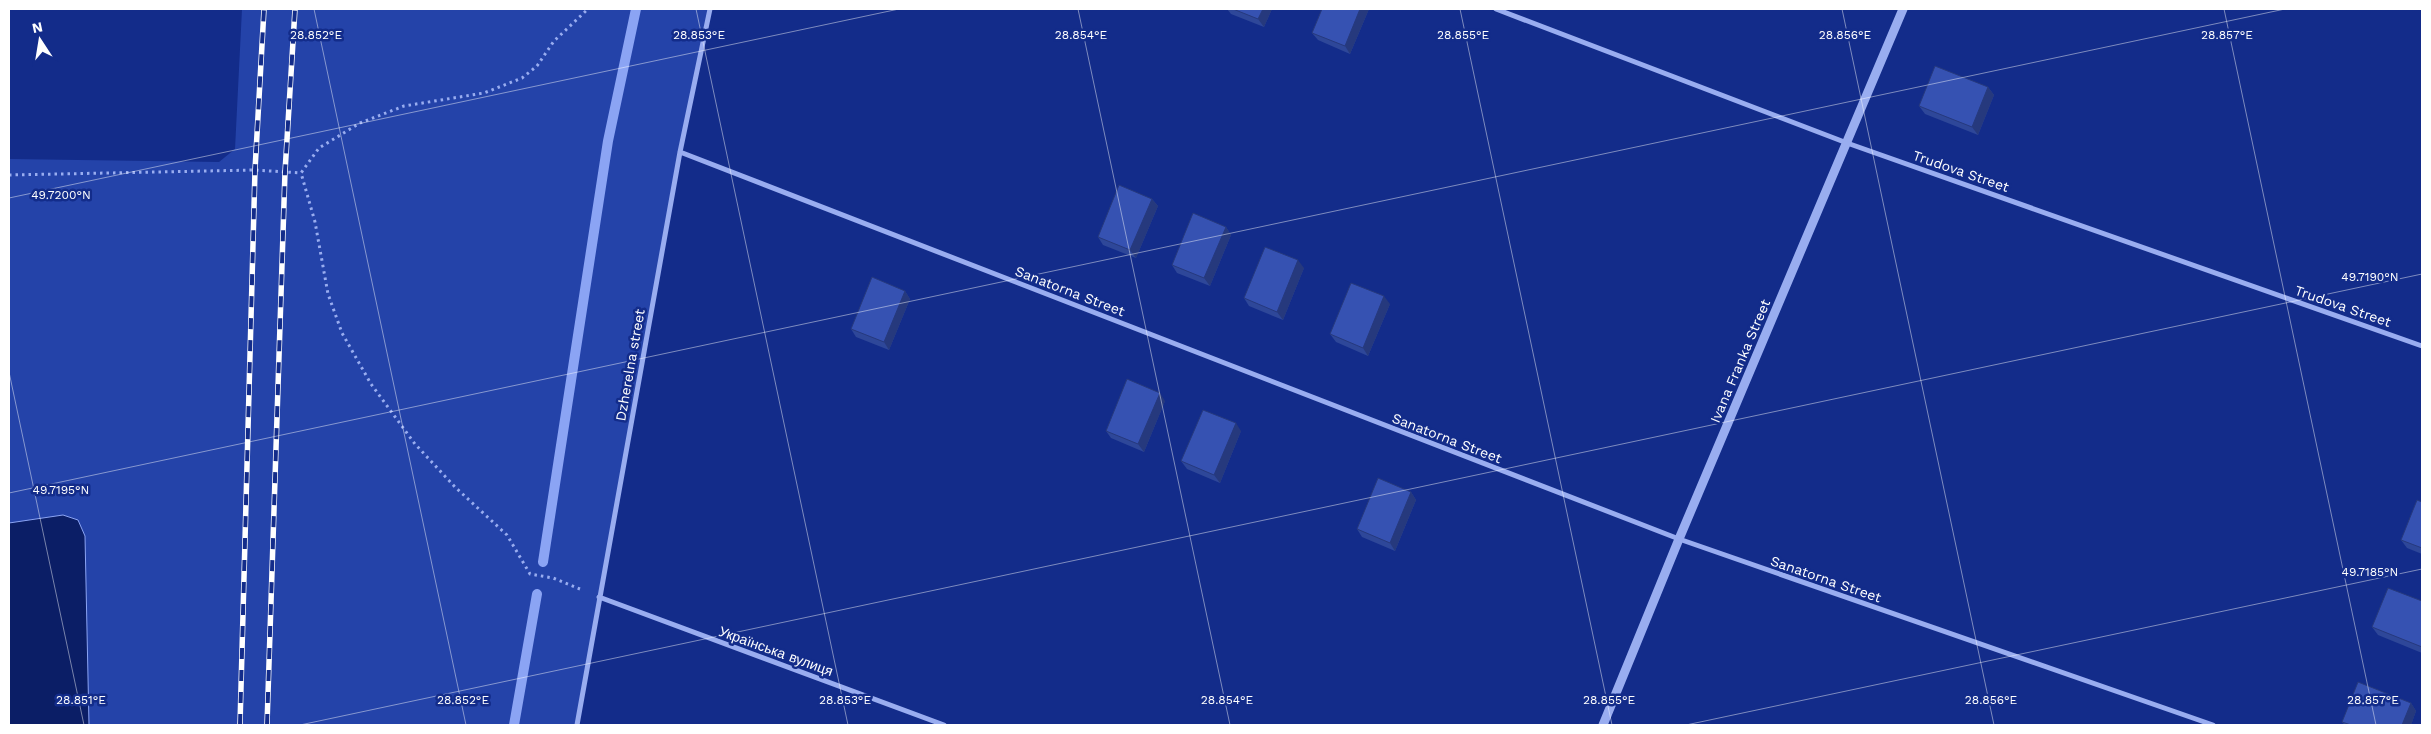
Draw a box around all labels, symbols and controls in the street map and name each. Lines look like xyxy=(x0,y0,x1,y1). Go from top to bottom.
north arrow xyxy=(15,15,65,65)
text: N xyxy=(31,18,44,36)
text: 28.852°E xyxy=(290,28,342,42)
text: 28.853°E xyxy=(673,28,725,42)
text: 28.854°E xyxy=(1055,28,1108,42)
text: 28.855°E xyxy=(1437,28,1489,42)
text: 28.856°E xyxy=(1819,28,1872,42)
text: 28.857°E xyxy=(2201,28,2253,42)
street label: Trudova Street xyxy=(1911,147,2011,195)
text: 49.7200°N xyxy=(31,188,91,202)
street label: Sanatorna Street xyxy=(1013,263,1127,319)
text: 49.7190°N xyxy=(2341,270,2399,284)
street label: Trudova Street xyxy=(2293,282,2393,330)
street label: Ivana Franka Street xyxy=(1707,297,1773,425)
street label: Dzherelna street xyxy=(612,308,648,422)
street label: Sanatorna Street xyxy=(1390,410,1504,466)
text: 49.7195°N xyxy=(33,483,89,497)
street label: Sanatorna Street xyxy=(1768,553,1884,606)
text: 49.7185°N xyxy=(2342,565,2398,579)
street label: Українська вулиця xyxy=(717,623,835,679)
text: 28.851°E xyxy=(56,693,106,707)
text: 28.852°E xyxy=(437,693,489,707)
text: 28.853°E xyxy=(819,693,871,707)
text: 28.854°E xyxy=(1201,693,1254,707)
text: 28.855°E xyxy=(1583,693,1635,707)
text: 28.856°E xyxy=(1965,693,2018,707)
text: 28.857°E xyxy=(2347,693,2399,707)

